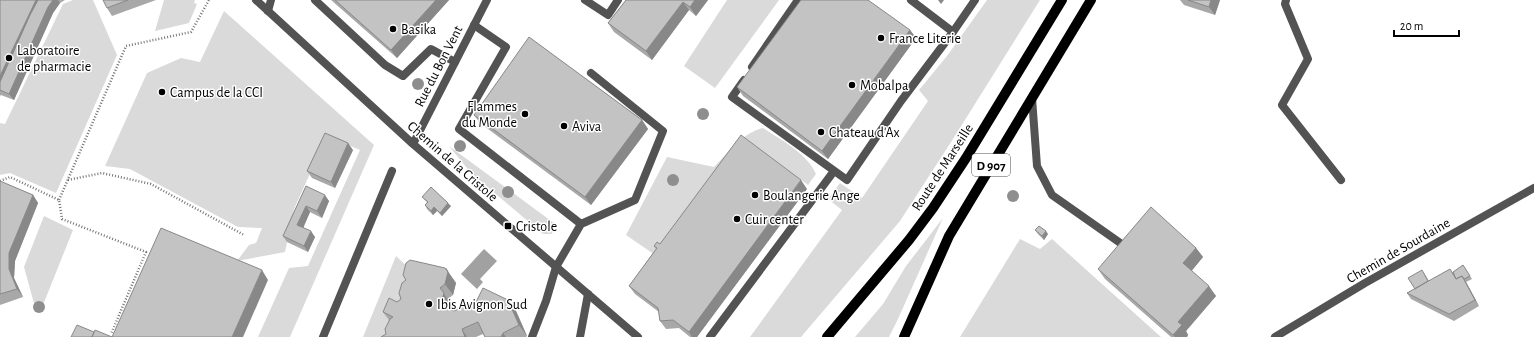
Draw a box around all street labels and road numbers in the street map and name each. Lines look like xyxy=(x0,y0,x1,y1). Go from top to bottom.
street label: Rue du Bon Vent xyxy=(412,23,466,109)
street label: Chemin de la Cristole xyxy=(405,119,500,205)
street label: Route de Marseille xyxy=(910,122,976,213)
road number: D 907 xyxy=(972,154,1010,176)
street label: Chemin de Sourdaine xyxy=(1344,216,1453,286)

